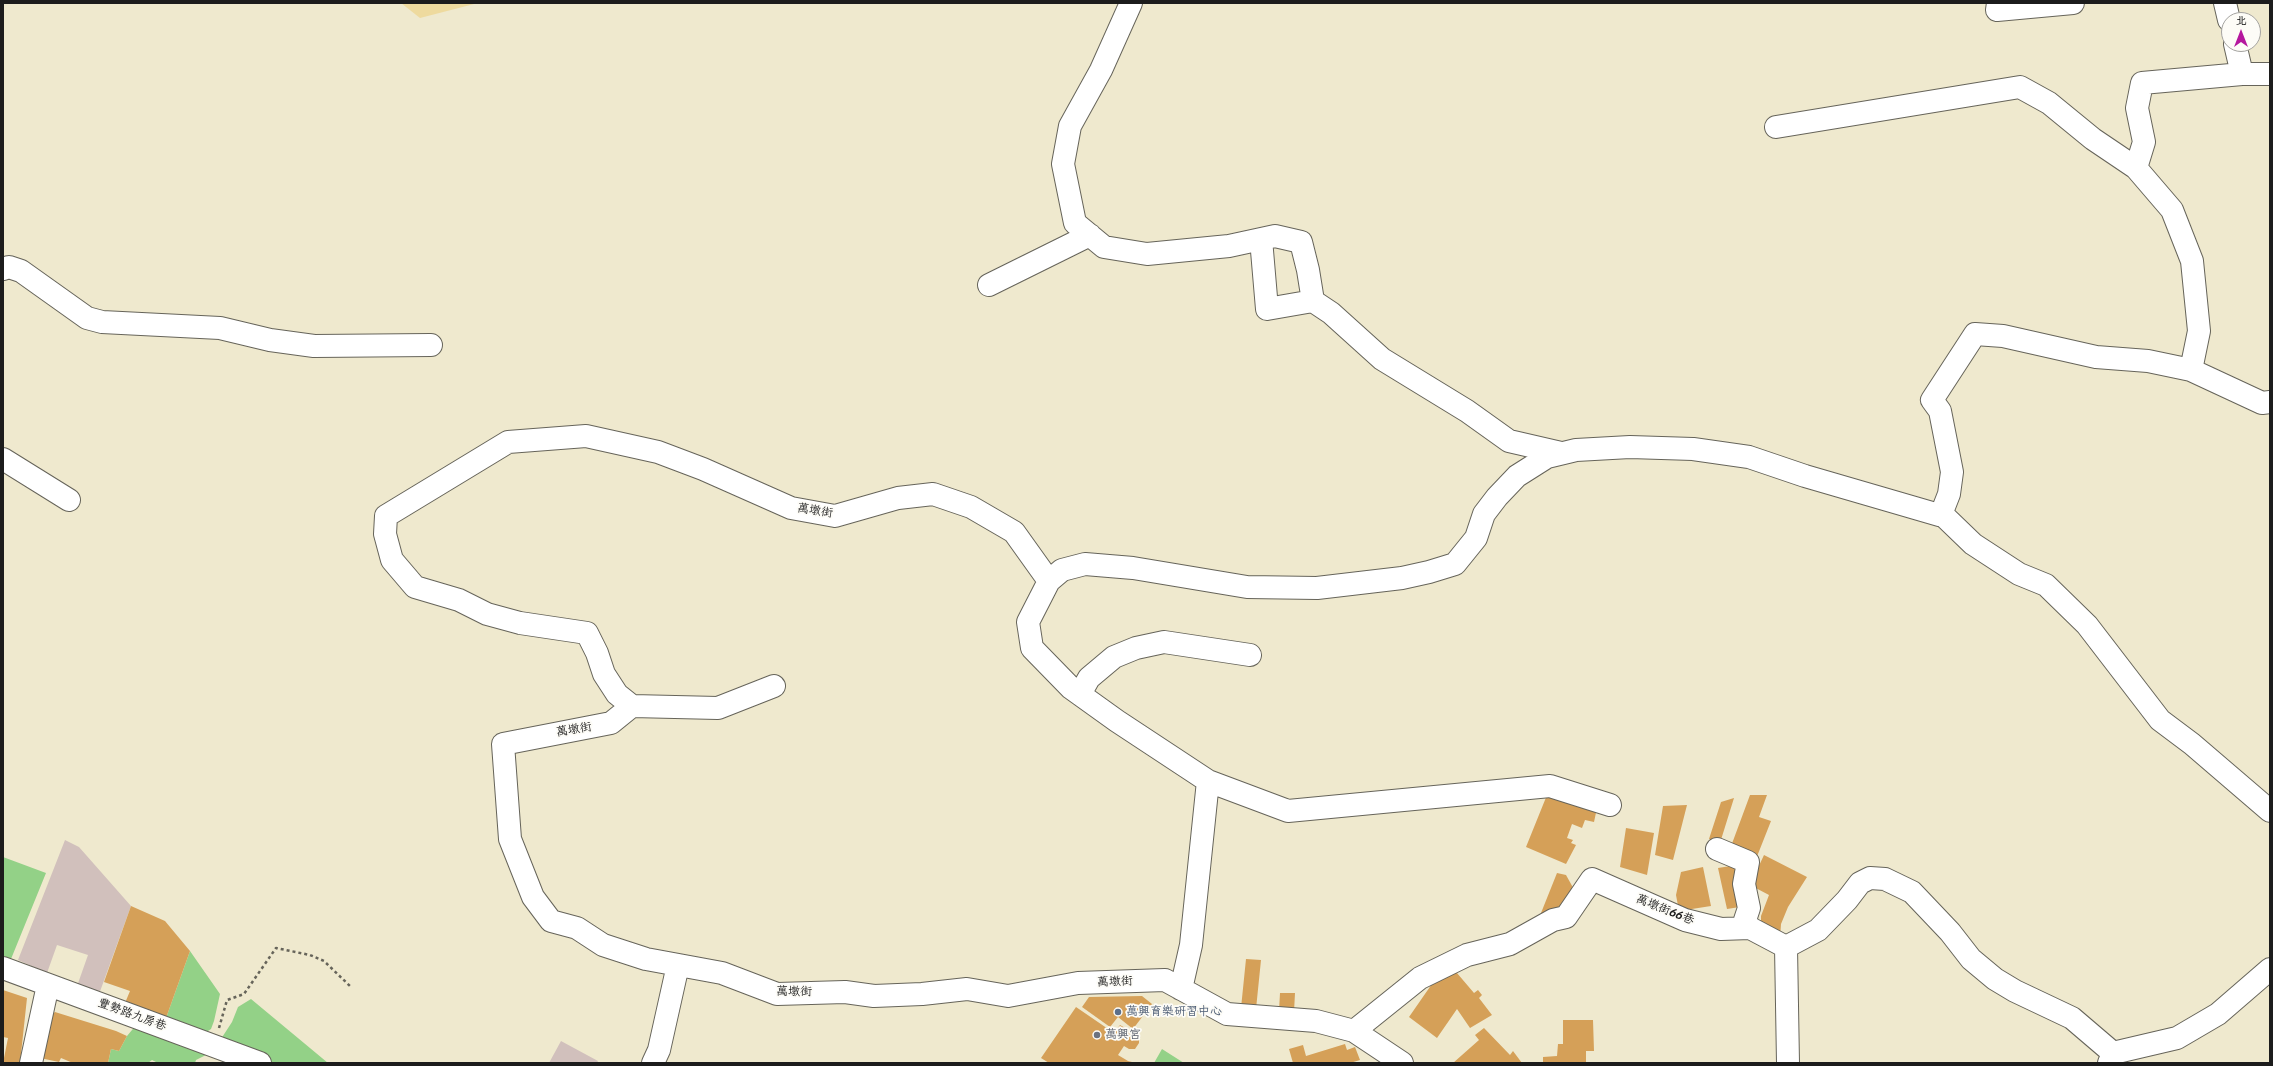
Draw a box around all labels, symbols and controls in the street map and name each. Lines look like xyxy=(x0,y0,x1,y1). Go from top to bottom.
text: 北 xyxy=(2236,11,2247,30)
north arrow xyxy=(2221,12,2261,52)
street label: 萬墩街 xyxy=(796,501,834,521)
street label: 萬墩街 xyxy=(555,720,593,740)
street label: 萬墩街66巷 xyxy=(1634,892,1696,928)
street label: 萬墩街 xyxy=(1097,974,1133,990)
street label: 萬墩街 xyxy=(776,984,812,1000)
street label: 豐勢路九房巷 xyxy=(96,996,168,1034)
place label: 萬興育樂研習中心 xyxy=(1126,1005,1222,1019)
marker: 萬興育樂研習中心 xyxy=(1113,1007,1123,1017)
place label: 萬興宮 xyxy=(1105,1028,1141,1042)
marker: 萬興宮 xyxy=(1092,1030,1102,1040)

